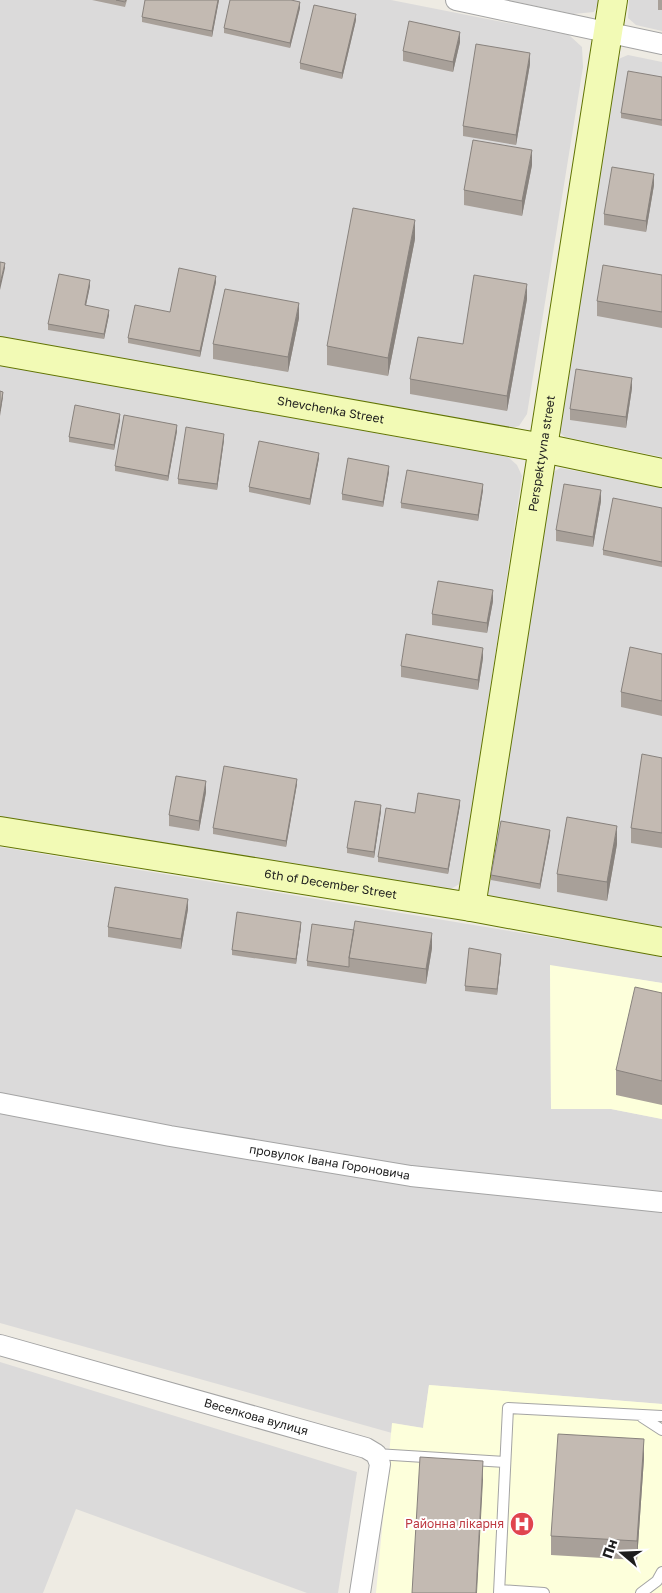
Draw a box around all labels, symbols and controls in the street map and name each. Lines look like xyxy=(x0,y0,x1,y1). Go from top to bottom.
street label: Shevchenka Street xyxy=(276,393,386,427)
street label: Perspektyvna street xyxy=(525,394,558,513)
street label: 6th of December Street xyxy=(263,866,398,902)
street label: провулок Івана Гороновича xyxy=(248,1141,411,1183)
street label: Веселкова вулиця xyxy=(202,1395,310,1438)
hospital icon: Районна лікарня xyxy=(509,1511,535,1537)
place label: Районна лікарня xyxy=(405,1516,504,1531)
north arrow xyxy=(597,1528,647,1578)
text: Пн xyxy=(598,1537,620,1560)

